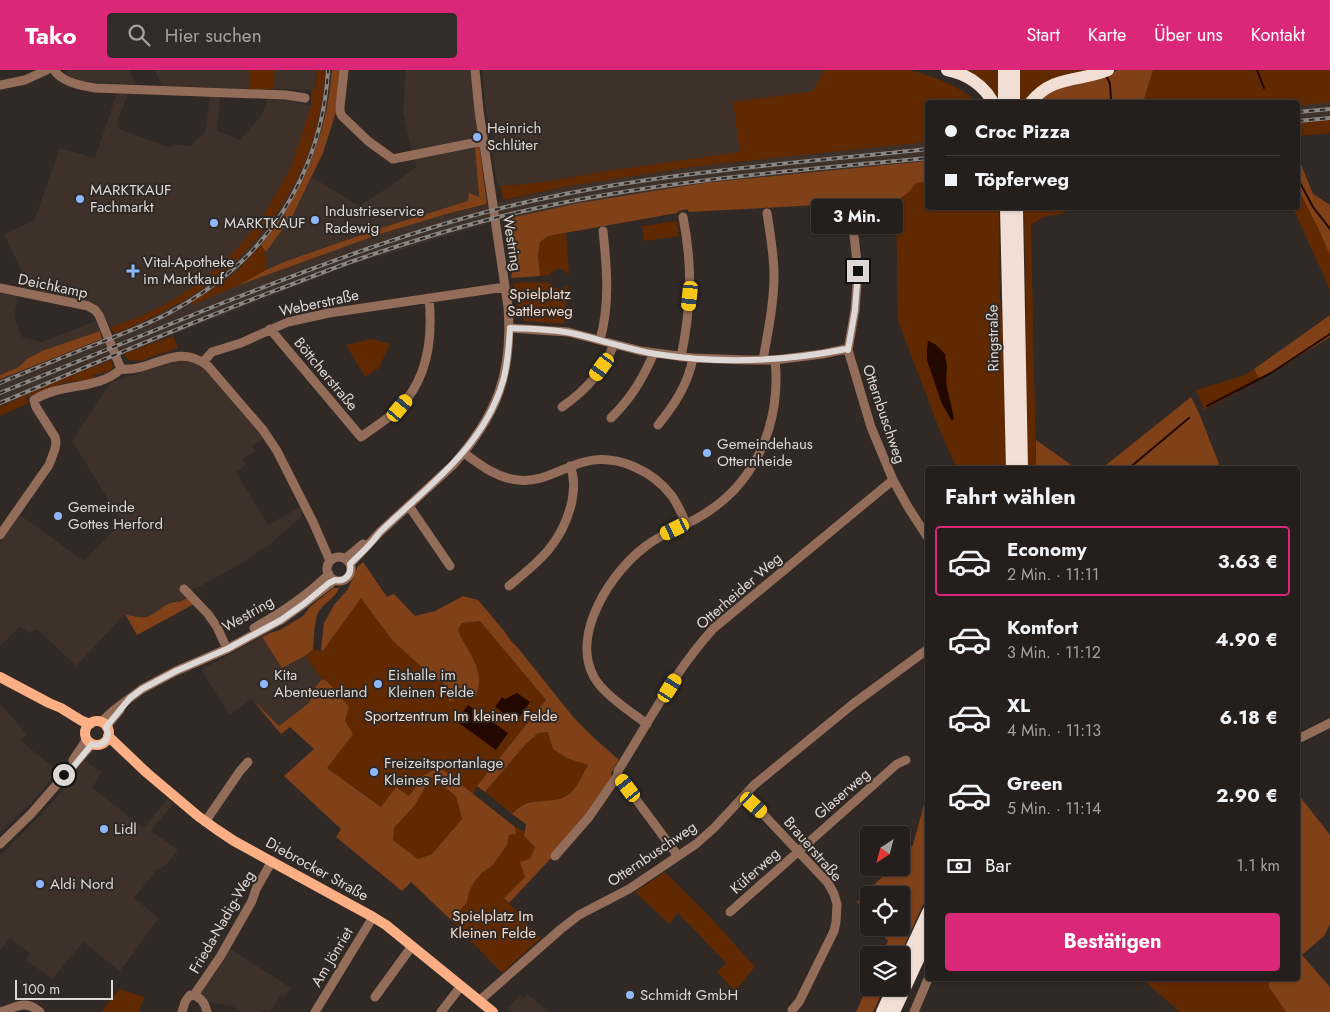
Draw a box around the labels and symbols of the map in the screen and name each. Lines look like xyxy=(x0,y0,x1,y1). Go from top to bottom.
place label: Heinrich Schlüter xyxy=(487,117,541,156)
marker: Heinrich Schlüter xyxy=(471,131,483,143)
place label: MARKTKAUF Fachmarkt xyxy=(90,179,172,218)
marker: MARKTKAUF Fachmarkt xyxy=(74,193,86,205)
callout: 3 Min. xyxy=(812,198,904,234)
place label: Industrieservice Radewig xyxy=(325,200,424,239)
place label: MARKTKAUF xyxy=(224,212,306,234)
street label: Westring xyxy=(497,213,527,273)
marker: Industrieservice Radewig xyxy=(309,214,321,226)
marker: MARKTKAUF xyxy=(208,217,220,229)
place label: Vital-Apotheke im Marktkauf xyxy=(143,251,234,290)
route end xyxy=(847,260,869,282)
marker: Vital-Apotheke im Marktkauf xyxy=(127,265,139,277)
street label: Deichkamp xyxy=(16,268,90,304)
car xyxy=(680,280,699,312)
park label: Spielplatz Sattlerweg xyxy=(507,283,573,322)
street label: Weberstraße xyxy=(277,284,361,322)
street label: Ringstraße xyxy=(981,304,1005,372)
street label: Böttcherstraße xyxy=(289,332,363,416)
car xyxy=(587,350,616,384)
street label: Otternbuschweg xyxy=(857,361,911,467)
car xyxy=(384,392,415,424)
place label: Gemeindehaus Otternheide xyxy=(717,433,813,472)
marker: Gemeindehaus Otternheide xyxy=(701,447,713,459)
place label: Gemeinde Gottes Herford xyxy=(68,496,163,535)
marker: Gemeinde Gottes Herford xyxy=(52,510,64,522)
car xyxy=(658,516,691,542)
street label: Otterheider Weg xyxy=(691,548,787,634)
street label: Westring xyxy=(218,590,278,638)
place label: Kita Abenteuerland xyxy=(274,664,367,703)
place label: Eishalle im Kleinen Felde xyxy=(388,664,474,703)
car xyxy=(655,671,684,705)
marker: Kita Abenteuerland xyxy=(258,678,270,690)
marker: Eishalle im Kleinen Felde xyxy=(372,678,384,690)
park label: Sportzentrum Im kleinen Felde xyxy=(365,705,558,727)
place label: Freizeitsportanlage Kleines Feld xyxy=(384,752,503,791)
street label: Glaserweg xyxy=(809,763,875,825)
route start xyxy=(53,764,75,786)
marker: Freizeitsportanlage Kleines Feld xyxy=(368,766,380,778)
car xyxy=(612,772,643,804)
car xyxy=(737,789,770,821)
street label: Brauerstraße xyxy=(779,812,848,886)
street label: Otternbuschweg xyxy=(603,816,701,892)
place label: Lidl xyxy=(114,818,137,840)
marker: Lidl xyxy=(98,823,110,835)
north arrow xyxy=(860,826,910,876)
street label: Diebrocker Straße xyxy=(261,832,373,907)
street label: Küferweg xyxy=(725,843,785,899)
street label: Frieda-Nadig-Weg xyxy=(184,866,260,978)
place label: Aldi Nord xyxy=(50,873,114,895)
marker: Aldi Nord xyxy=(34,878,46,890)
park label: Spielplatz Im Kleinen Felde xyxy=(450,905,536,944)
street label: Am Jönriet xyxy=(306,923,359,991)
scale bar xyxy=(15,977,112,1000)
place label: Schmidt GmbH xyxy=(640,984,738,1006)
marker: Schmidt GmbH xyxy=(624,989,636,1001)

